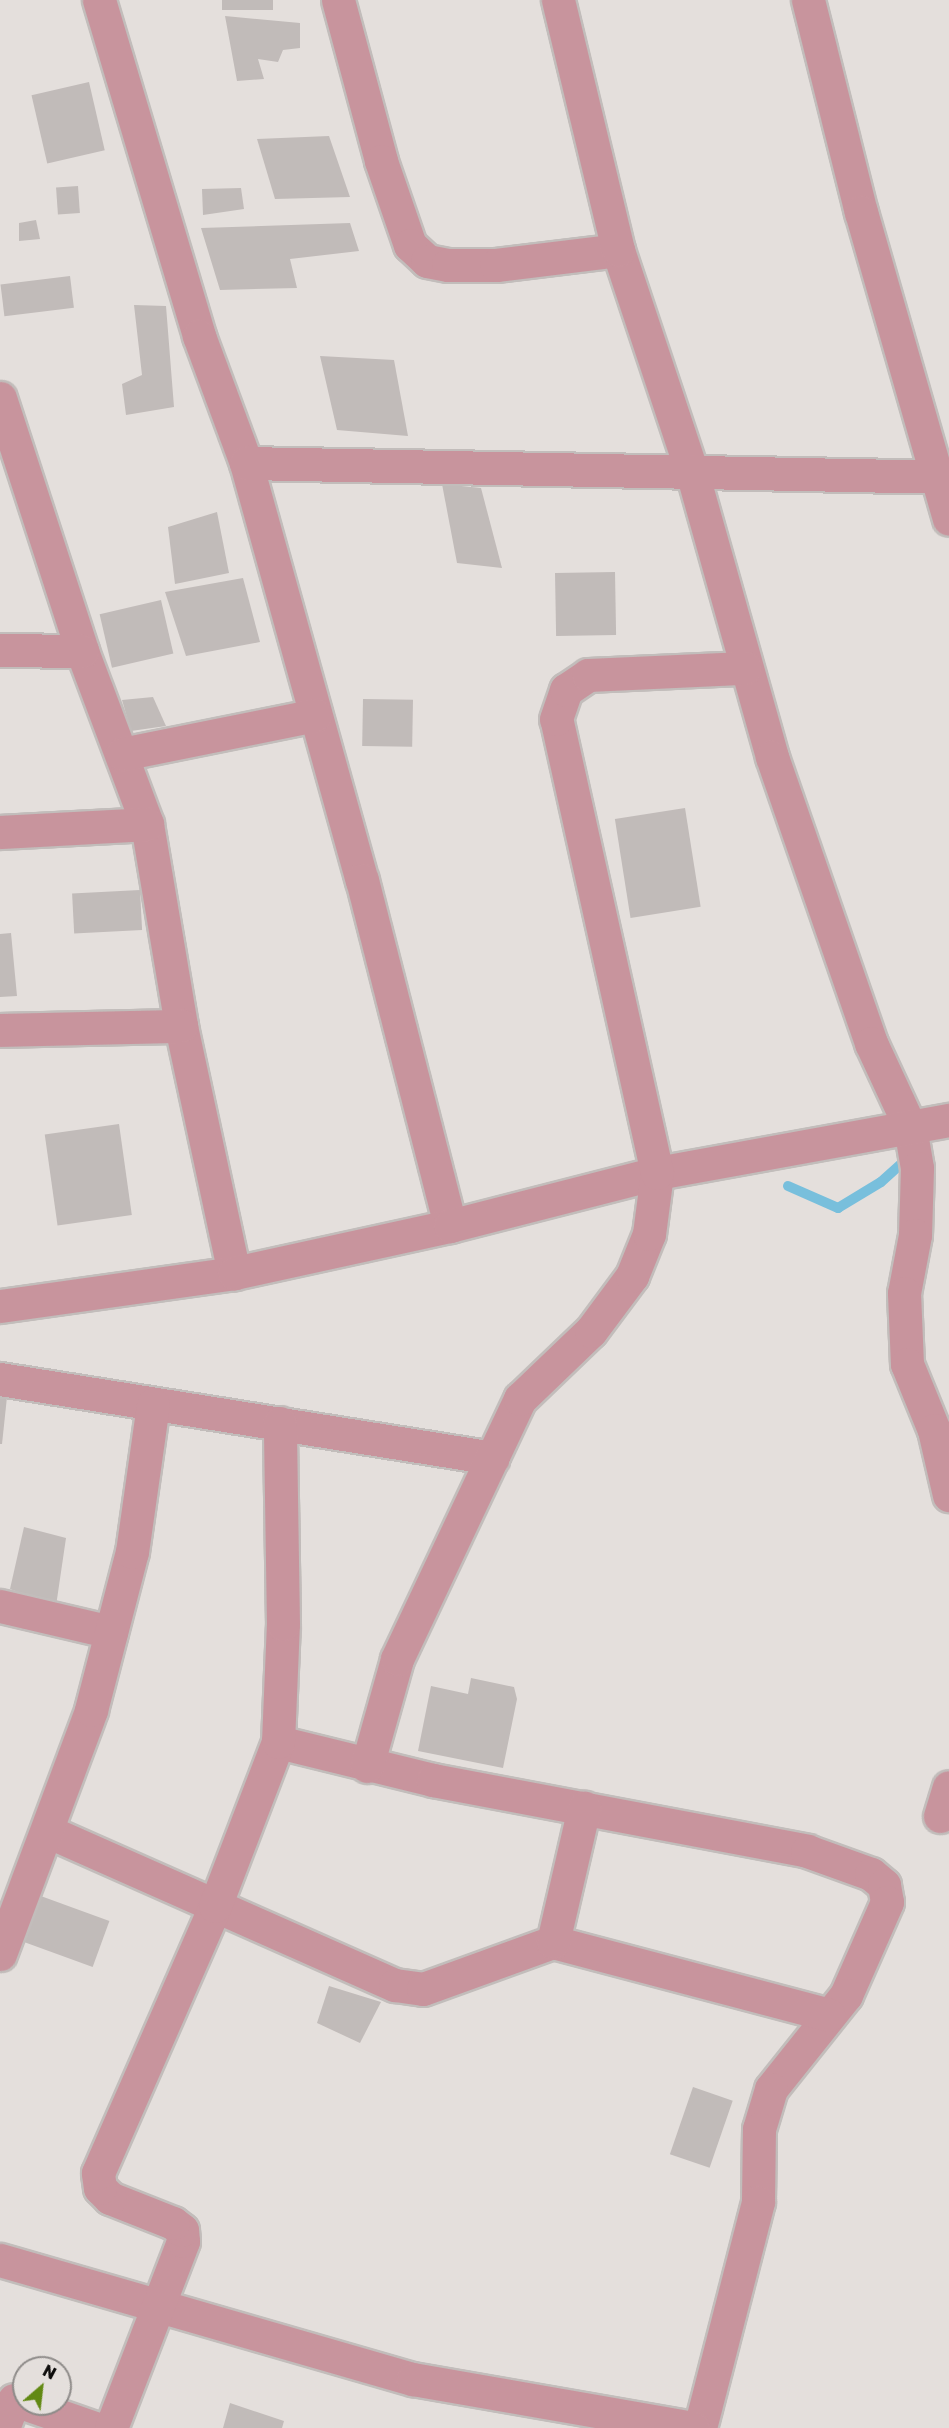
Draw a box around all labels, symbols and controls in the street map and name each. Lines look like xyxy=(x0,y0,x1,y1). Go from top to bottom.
north arrow xyxy=(12,2356,72,2416)
text: N xyxy=(39,2360,60,2384)

